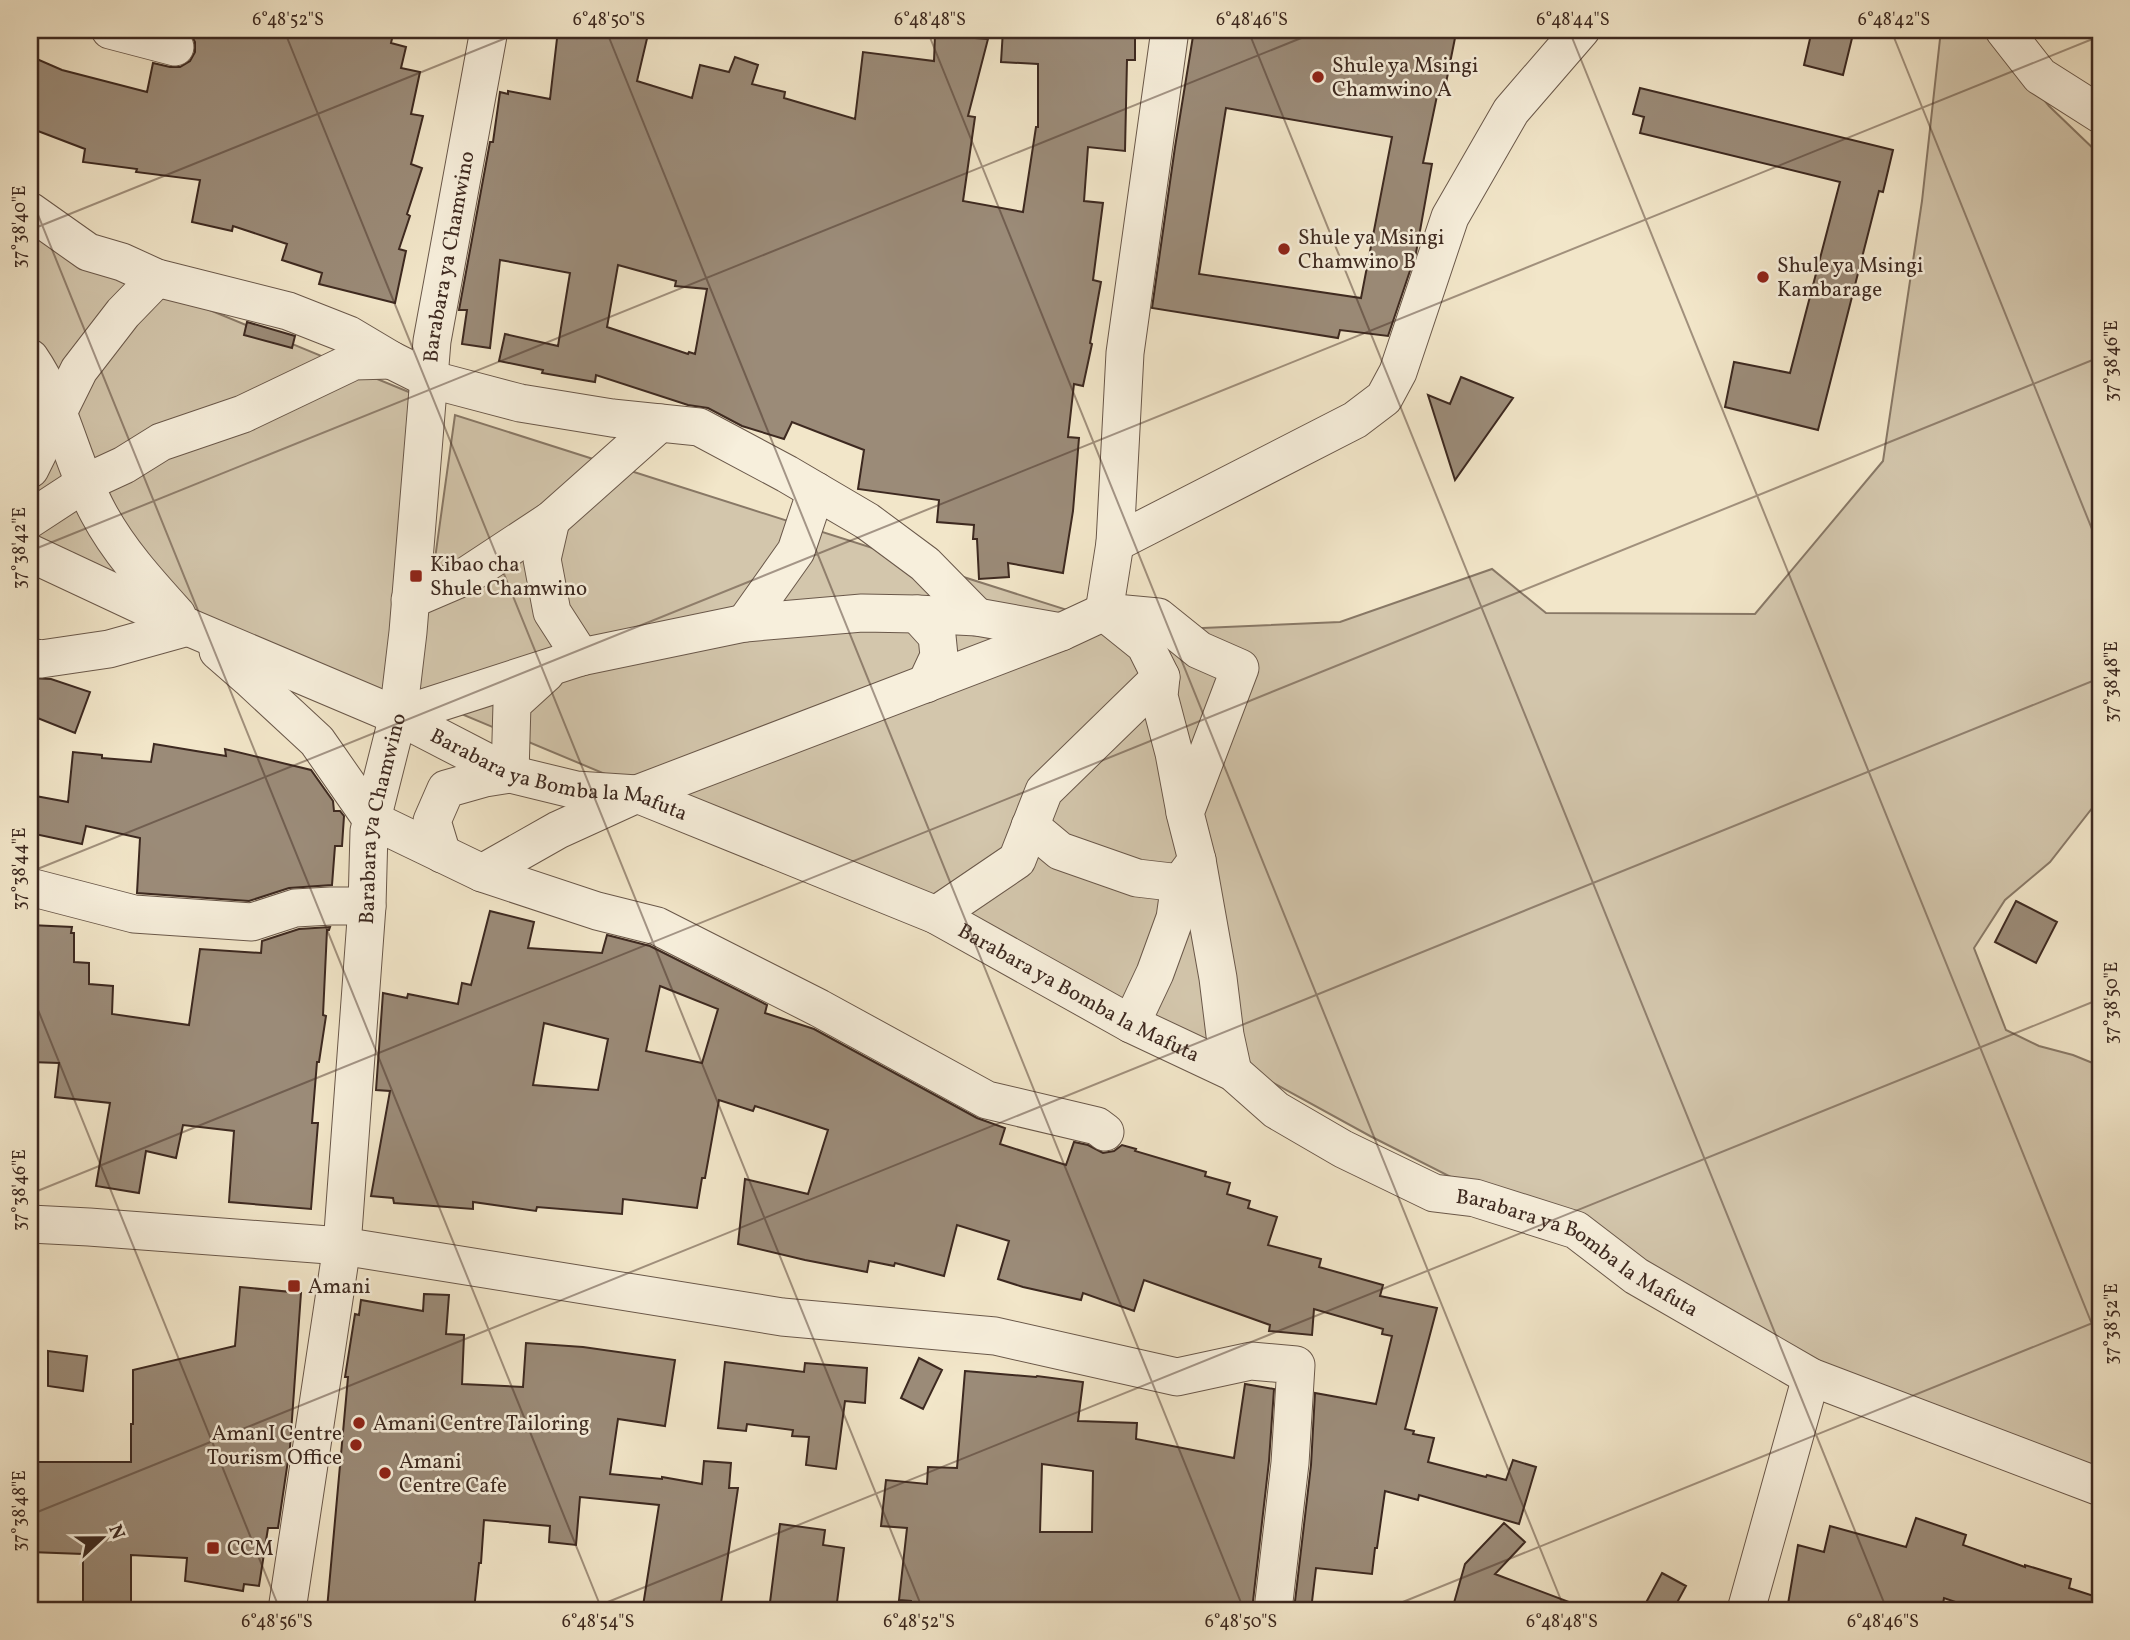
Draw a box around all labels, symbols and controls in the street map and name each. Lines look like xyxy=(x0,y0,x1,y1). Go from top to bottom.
text: 6°48'52"S xyxy=(252,8,324,33)
text: 6°48'50"S xyxy=(573,8,645,33)
text: 6°48'48"S xyxy=(894,8,966,33)
text: 6°48'46"S xyxy=(1216,8,1288,33)
text: 6°48'44"S xyxy=(1536,8,1610,33)
text: 6°48'42"S xyxy=(1858,8,1930,33)
place label: Shule ya Msingi Chamwino A xyxy=(1332,52,1478,105)
marker: Shule ya Msingi Chamwino A xyxy=(1310,69,1326,85)
street label: Barabara ya Chamwino xyxy=(417,149,483,364)
text: 37°38'40"E xyxy=(8,185,33,269)
place label: Shule ya Msingi Chamwino B xyxy=(1298,224,1444,277)
marker: Shule ya Msingi Chamwino B xyxy=(1276,241,1292,257)
place label: Shule ya Msingi Kambarage xyxy=(1777,252,1923,305)
marker: Shule ya Msingi Kambarage xyxy=(1755,269,1771,285)
text: 37°38'46"E xyxy=(2100,320,2125,402)
text: 37°38'42"E xyxy=(8,507,33,589)
place label: Kibao cha Shule Chamwino xyxy=(430,551,587,604)
marker: Kibao cha Shule Chamwino xyxy=(408,568,424,584)
text: 37°38'48"E xyxy=(2100,641,2125,723)
street label: Barabara ya Chamwino xyxy=(353,710,414,925)
street label: Barabara ya Bomba la Mafuta xyxy=(424,722,692,829)
text: 37°38'44"E xyxy=(8,827,33,911)
street label: Barabara ya Bomba la Mafuta xyxy=(952,917,1204,1070)
text: 37°38'50"E xyxy=(2100,962,2125,1044)
text: 37°38'46"E xyxy=(8,1149,33,1231)
street label: Barabara ya Bomba la Mafuta xyxy=(1454,1183,1703,1325)
place label: Amani xyxy=(308,1273,371,1302)
marker: Amani xyxy=(286,1278,302,1294)
text: 37°38'52"E xyxy=(2100,1283,2125,1365)
place label: Amani Centre Tailoring xyxy=(373,1410,589,1439)
marker: Amani Centre Tailoring xyxy=(351,1415,367,1431)
place label: AmanI Centre Tourism Office xyxy=(207,1420,342,1473)
marker: AmanI Centre Tourism Office xyxy=(348,1437,364,1453)
place label: Amani Centre Cafe xyxy=(399,1448,507,1501)
marker: Amani Centre Cafe xyxy=(377,1465,393,1481)
text: 37°38'48"E xyxy=(8,1470,33,1552)
north arrow xyxy=(66,1504,136,1574)
text: N xyxy=(101,1521,131,1544)
place label: CCM xyxy=(227,1535,274,1564)
marker: CCM xyxy=(205,1540,221,1556)
text: 6°48'56"S xyxy=(241,1610,313,1635)
text: 6°48'54"S xyxy=(562,1610,634,1635)
text: 6°48'52"S xyxy=(883,1610,955,1635)
text: 6°48'50"S xyxy=(1205,1610,1277,1635)
text: 6°48'48"S xyxy=(1526,1610,1598,1635)
text: 6°48'46"S xyxy=(1847,1610,1919,1635)

